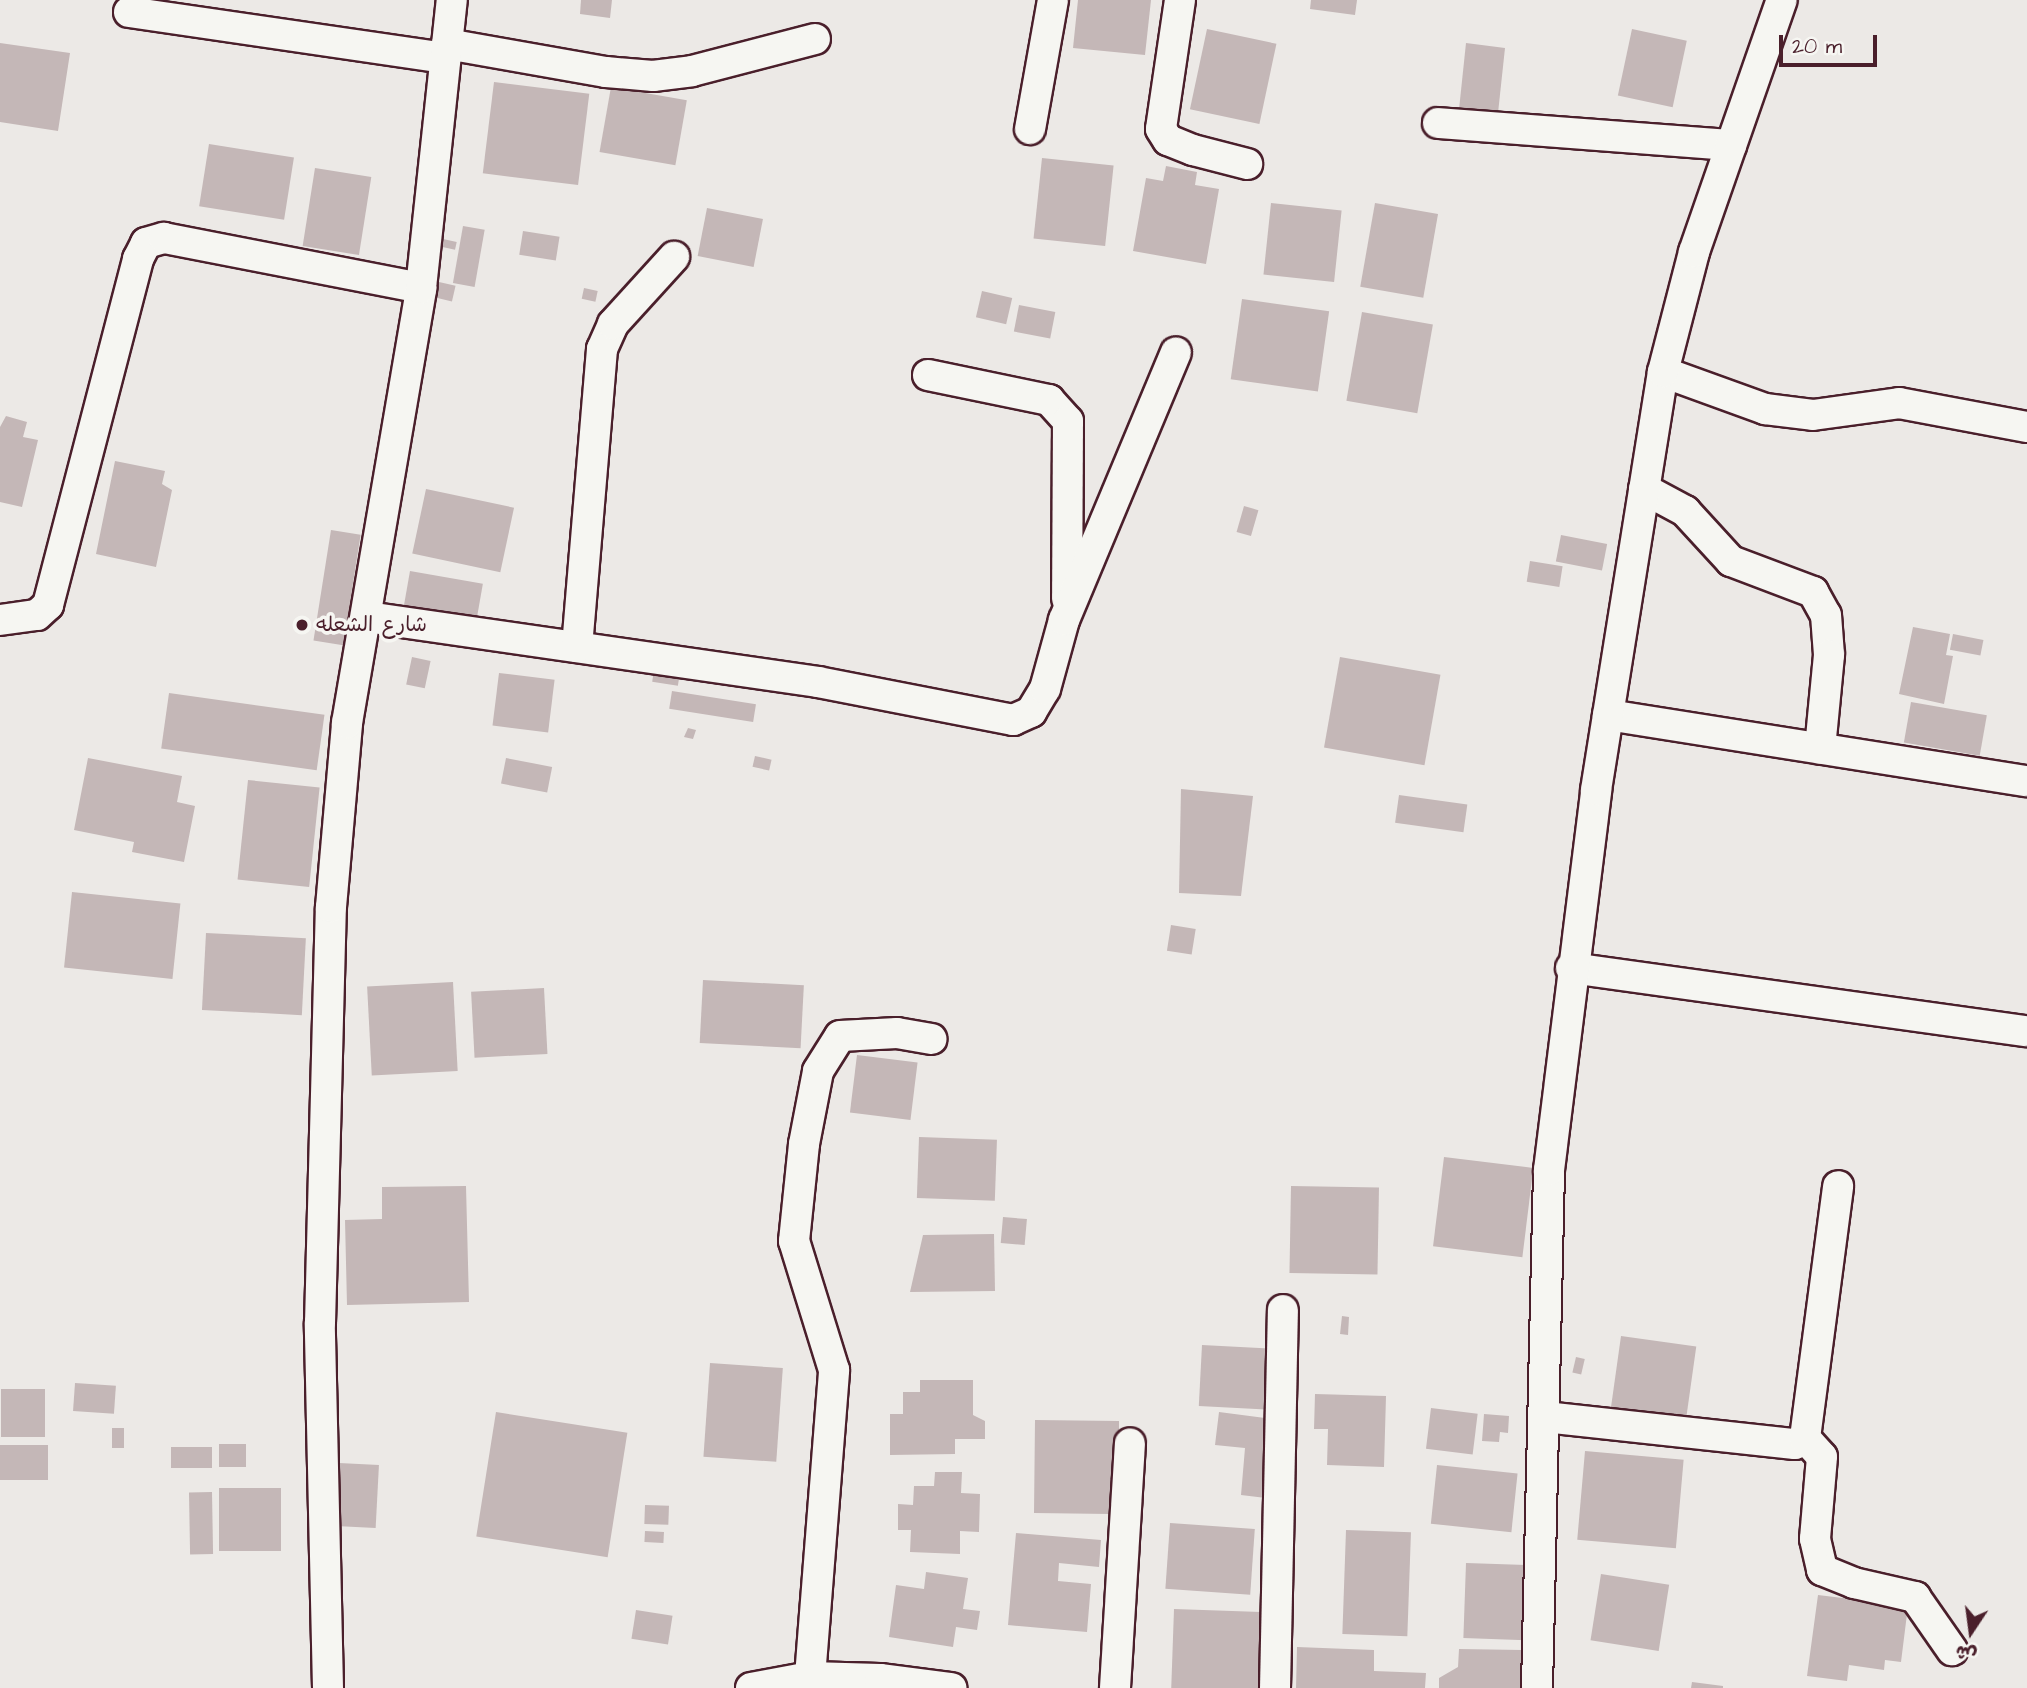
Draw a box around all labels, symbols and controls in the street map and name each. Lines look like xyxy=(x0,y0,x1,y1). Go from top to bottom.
scale bar xyxy=(1782,21,1880,65)
text: 20 m xyxy=(1792,32,1842,61)
place label: شارع الشعله xyxy=(316,612,427,638)
marker: شارع الشعله xyxy=(294,617,310,633)
north arrow xyxy=(1936,1597,2006,1667)
text: ش xyxy=(1953,1637,1979,1668)

